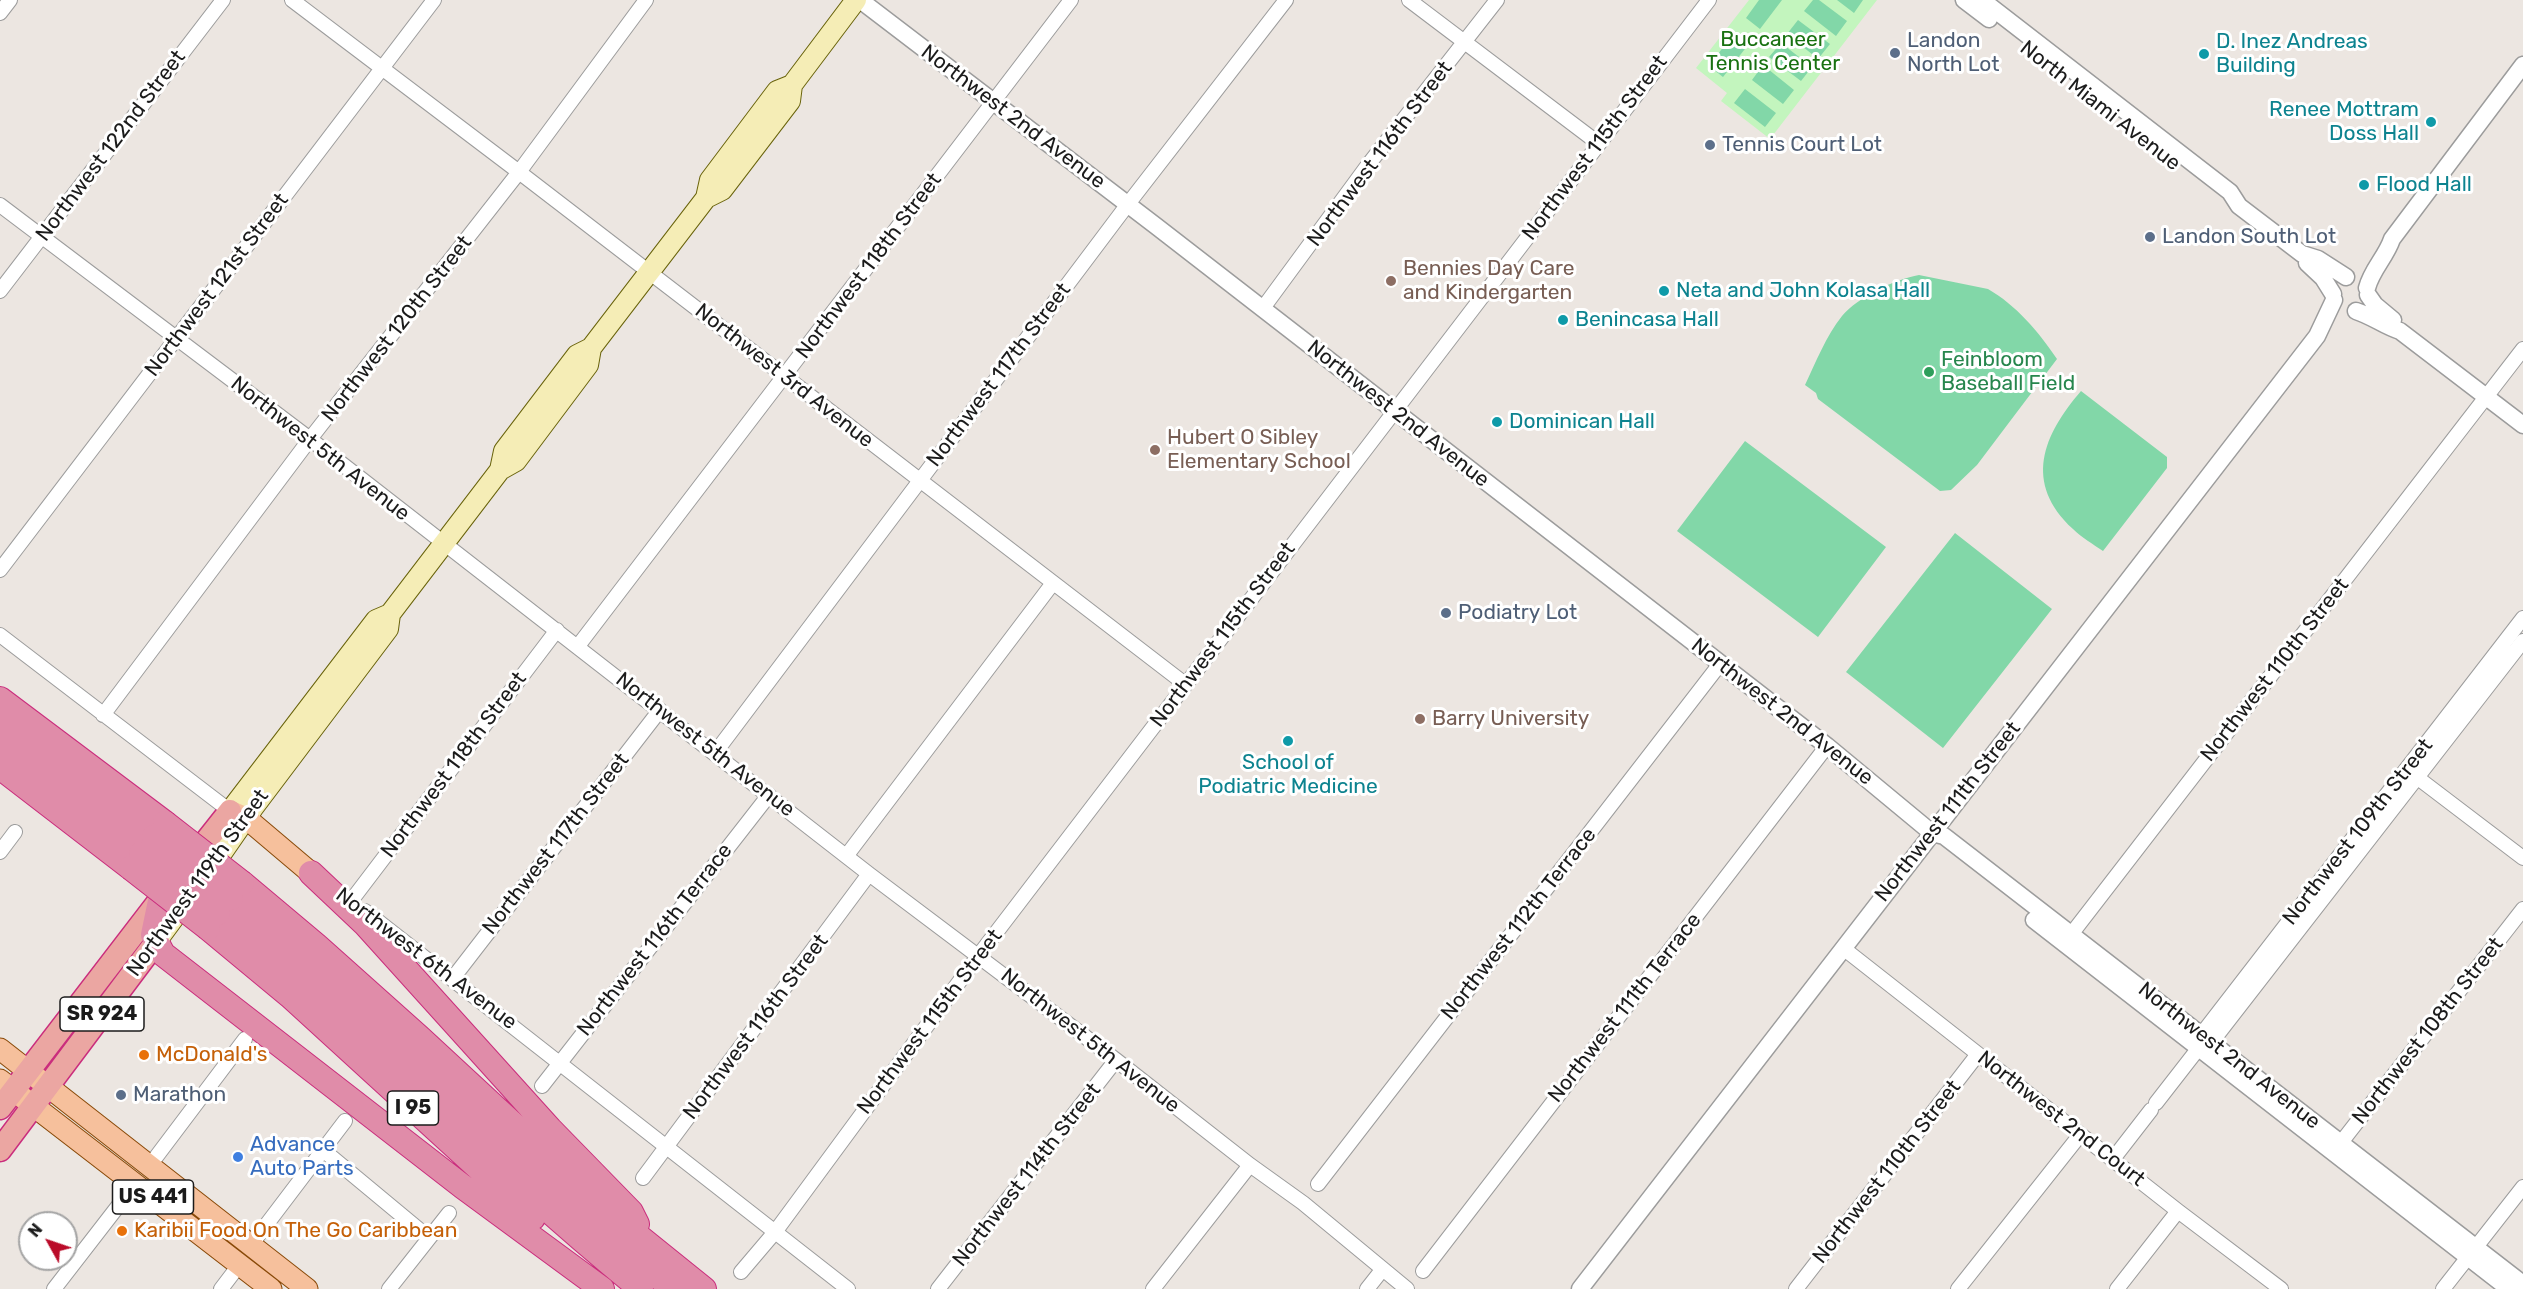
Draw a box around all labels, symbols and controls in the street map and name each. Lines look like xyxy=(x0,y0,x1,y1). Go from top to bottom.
park label: Buccaneer Tennis Center xyxy=(1706,27,1840,77)
place label: Landon North Lot xyxy=(1907,28,2000,78)
place label: D. Inez Andreas Building xyxy=(2216,29,2368,79)
street label: North Miami Avenue xyxy=(2015,36,2185,176)
street label: Northwest 2nd Avenue xyxy=(916,40,1110,194)
street label: Northwest 122nd Street xyxy=(31,46,191,246)
marker: Landon North Lot xyxy=(1888,46,1902,60)
marker: D. Inez Andreas Building xyxy=(2197,47,2211,61)
street label: Northwest 115th Street xyxy=(1517,51,1673,245)
street label: Northwest 116th Street xyxy=(1302,56,1458,252)
place label: Renee Mottram Doss Hall xyxy=(2269,97,2419,147)
marker: Renee Mottram Doss Hall xyxy=(2424,115,2438,129)
place label: Tennis Court Lot xyxy=(1722,132,1882,158)
marker: Tennis Court Lot xyxy=(1703,138,1717,152)
street label: Northwest 118th Street xyxy=(791,168,947,364)
place label: Flood Hall xyxy=(2376,172,2472,198)
marker: Flood Hall xyxy=(2357,178,2371,192)
street label: Northwest 121st Street xyxy=(140,188,294,382)
place label: Landon South Lot xyxy=(2162,224,2336,250)
marker: Landon South Lot xyxy=(2143,230,2157,244)
street label: Northwest 120th Street xyxy=(316,231,478,427)
place label: Bennies Day Care and Kindergarten xyxy=(1403,256,1575,306)
marker: Bennies Day Care and Kindergarten xyxy=(1384,274,1398,288)
street label: Northwest 117th Street xyxy=(922,278,1076,472)
place label: Neta and John Kolasa Hall xyxy=(1676,278,1930,304)
marker: Neta and John Kolasa Hall xyxy=(1657,284,1671,298)
street label: Northwest 3rd Avenue xyxy=(690,299,878,453)
place label: Benincasa Hall xyxy=(1575,307,1719,333)
marker: Benincasa Hall xyxy=(1556,313,1570,327)
street label: Northwest 2nd Avenue xyxy=(1302,335,1494,493)
place label: Feinbloom Baseball Field xyxy=(1941,347,2075,397)
marker: Feinbloom Baseball Field xyxy=(1922,365,1936,379)
street label: Northwest 5th Avenue xyxy=(226,371,414,527)
place label: Dominican Hall xyxy=(1509,409,1655,435)
marker: Dominican Hall xyxy=(1490,415,1504,429)
place label: Hubert O Sibley Elementary School xyxy=(1167,425,1351,475)
marker: Hubert O Sibley Elementary School xyxy=(1148,443,1162,457)
street label: Northwest 115th Street xyxy=(1145,538,1301,732)
street label: Northwest 110th Street xyxy=(2195,573,2355,767)
place label: Podiatry Lot xyxy=(1458,600,1577,626)
marker: Podiatry Lot xyxy=(1439,606,1453,620)
street label: Northwest 2nd Avenue xyxy=(1686,633,1878,791)
street label: Northwest 118th Street xyxy=(376,667,532,863)
street label: Northwest 5th Avenue xyxy=(611,667,799,823)
place label: Barry University xyxy=(1432,706,1589,732)
marker: Barry University xyxy=(1413,712,1427,726)
street label: Northwest 111th Street xyxy=(1870,717,2026,907)
marker: School of Podiatric Medicine xyxy=(1281,734,1295,748)
street label: Northwest 109th Street xyxy=(2277,734,2439,930)
street label: Northwest 117th Street xyxy=(477,748,635,940)
place label: School of Podiatric Medicine xyxy=(1198,750,1378,800)
street label: Northwest 119th Street xyxy=(122,785,274,981)
street label: Northwest 112th Terrace xyxy=(1436,823,1602,1025)
street label: Northwest 116th Terrace xyxy=(572,839,738,1041)
street label: Northwest 6th Avenue xyxy=(330,883,522,1035)
street label: Northwest 111th Terrace xyxy=(1543,908,1707,1108)
street label: Northwest 115th Street xyxy=(852,925,1008,1119)
street label: Northwest 116th Street xyxy=(678,929,834,1125)
street label: Northwest 108th Street xyxy=(2347,932,2509,1130)
street label: Northwest 5th Avenue xyxy=(996,963,1184,1119)
street label: Northwest 2nd Avenue xyxy=(2133,977,2325,1135)
road number: SR 924 xyxy=(60,997,144,1031)
place label: McDonald's xyxy=(156,1042,268,1068)
street label: Northwest 2nd Court xyxy=(1972,1046,2150,1192)
marker: McDonald's xyxy=(137,1048,151,1062)
street label: Northwest 110th Street xyxy=(1807,1075,1967,1269)
street label: Northwest 114th Street xyxy=(948,1078,1106,1272)
place label: Marathon xyxy=(133,1082,226,1108)
marker: Marathon xyxy=(114,1088,128,1102)
road number: I 95 xyxy=(388,1091,438,1125)
place label: Advance Auto Parts xyxy=(250,1132,354,1182)
marker: Advance Auto Parts xyxy=(231,1150,245,1164)
road number: US 441 xyxy=(112,1180,194,1214)
north arrow xyxy=(18,1211,78,1271)
place label: Karibii Food On The Go Caribbean xyxy=(134,1218,457,1244)
text: N xyxy=(24,1220,46,1241)
marker: Karibii Food On The Go Caribbean xyxy=(115,1224,129,1238)

